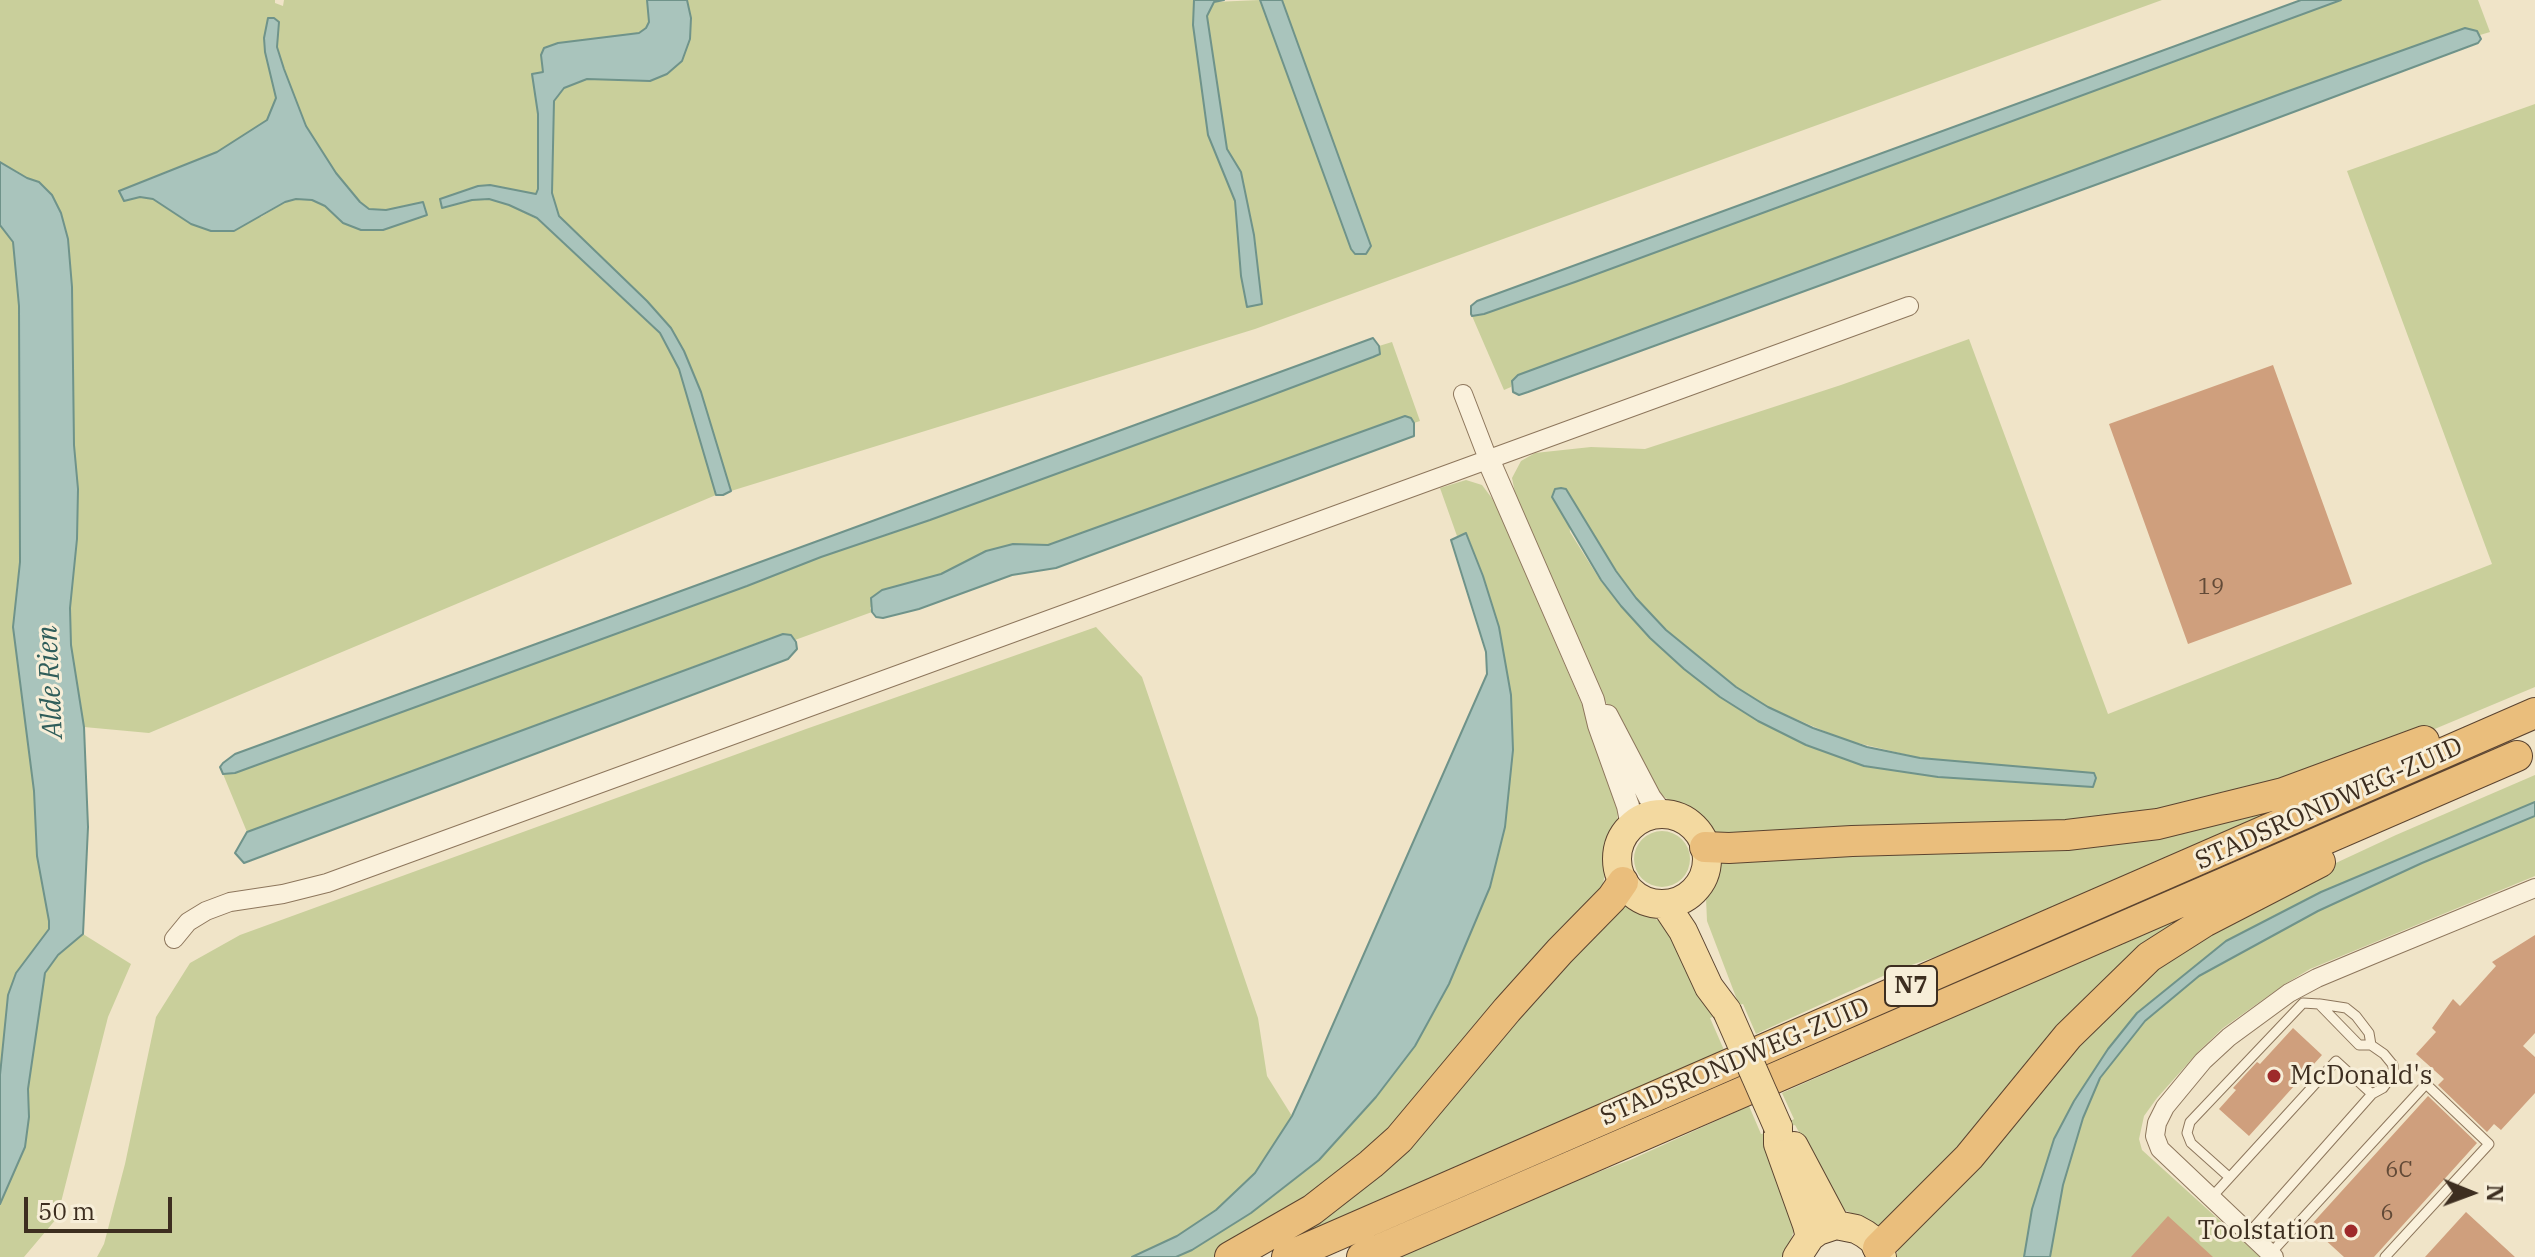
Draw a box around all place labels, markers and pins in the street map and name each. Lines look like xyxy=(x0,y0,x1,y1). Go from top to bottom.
place label: McDonald's xyxy=(2290,1060,2432,1092)
marker: McDonald's xyxy=(2265,1067,2283,1085)
place label: Toolstation xyxy=(2198,1215,2335,1247)
marker: Toolstation xyxy=(2342,1222,2360,1240)

